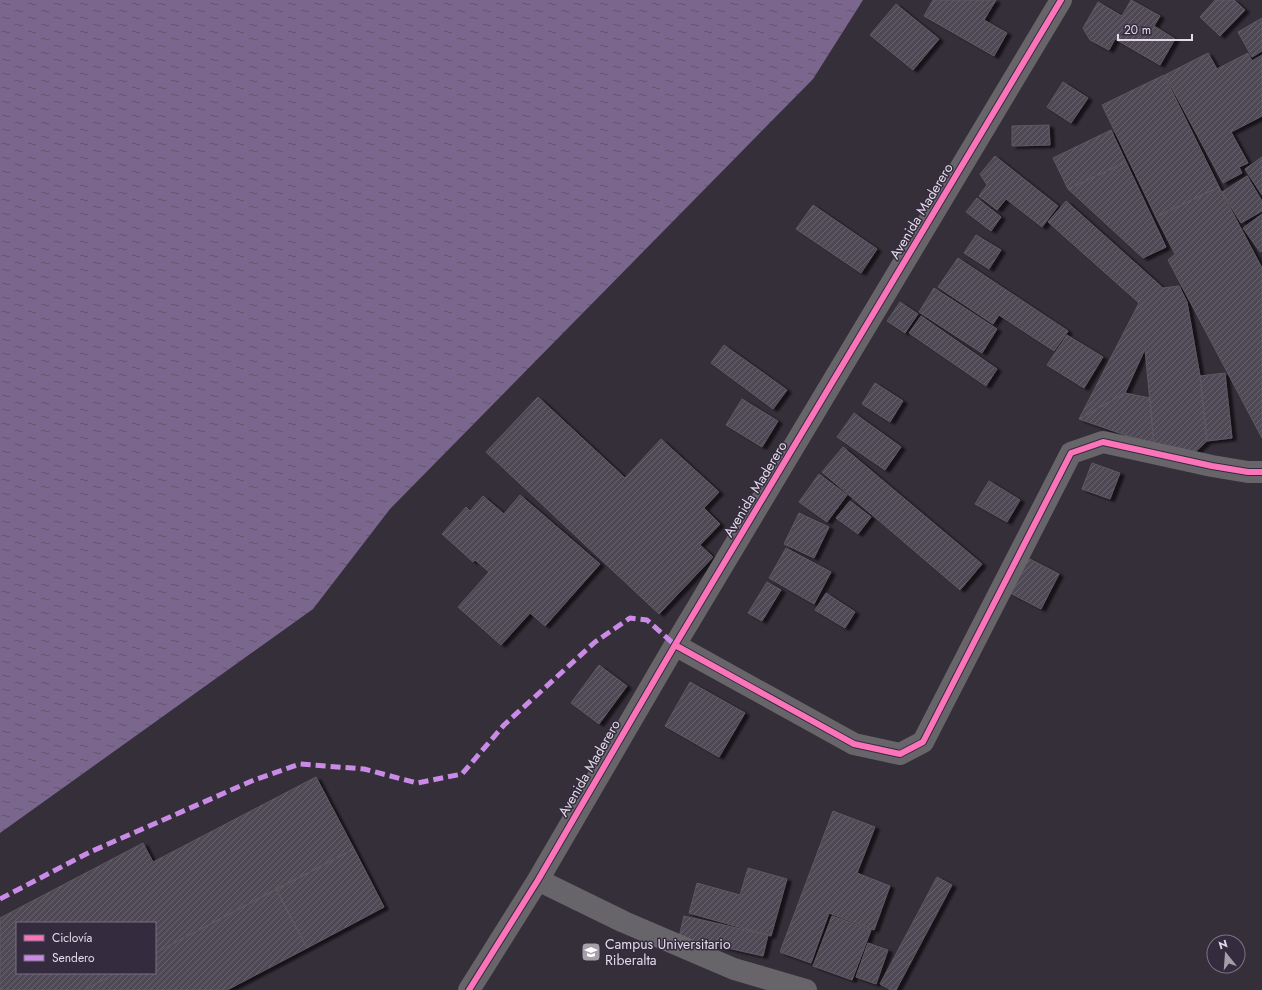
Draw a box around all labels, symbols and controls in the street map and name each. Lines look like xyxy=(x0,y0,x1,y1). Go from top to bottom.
scale bar xyxy=(1118,16,1192,42)
text: 20 m xyxy=(1124,21,1151,39)
street label: Avenida Maderero xyxy=(884,159,958,263)
street label: Avenida Maderero xyxy=(718,437,792,541)
street label: Avenida Maderero xyxy=(553,716,625,820)
legend xyxy=(16,922,156,974)
text: Ciclovía xyxy=(52,929,93,947)
place label: Campus Universitario Riberalta xyxy=(605,934,731,970)
north arrow xyxy=(1206,934,1246,974)
text: N xyxy=(1217,936,1230,953)
school or university icon: Campus Universitario Riberalta xyxy=(580,941,602,963)
text: Sendero xyxy=(52,949,95,967)

